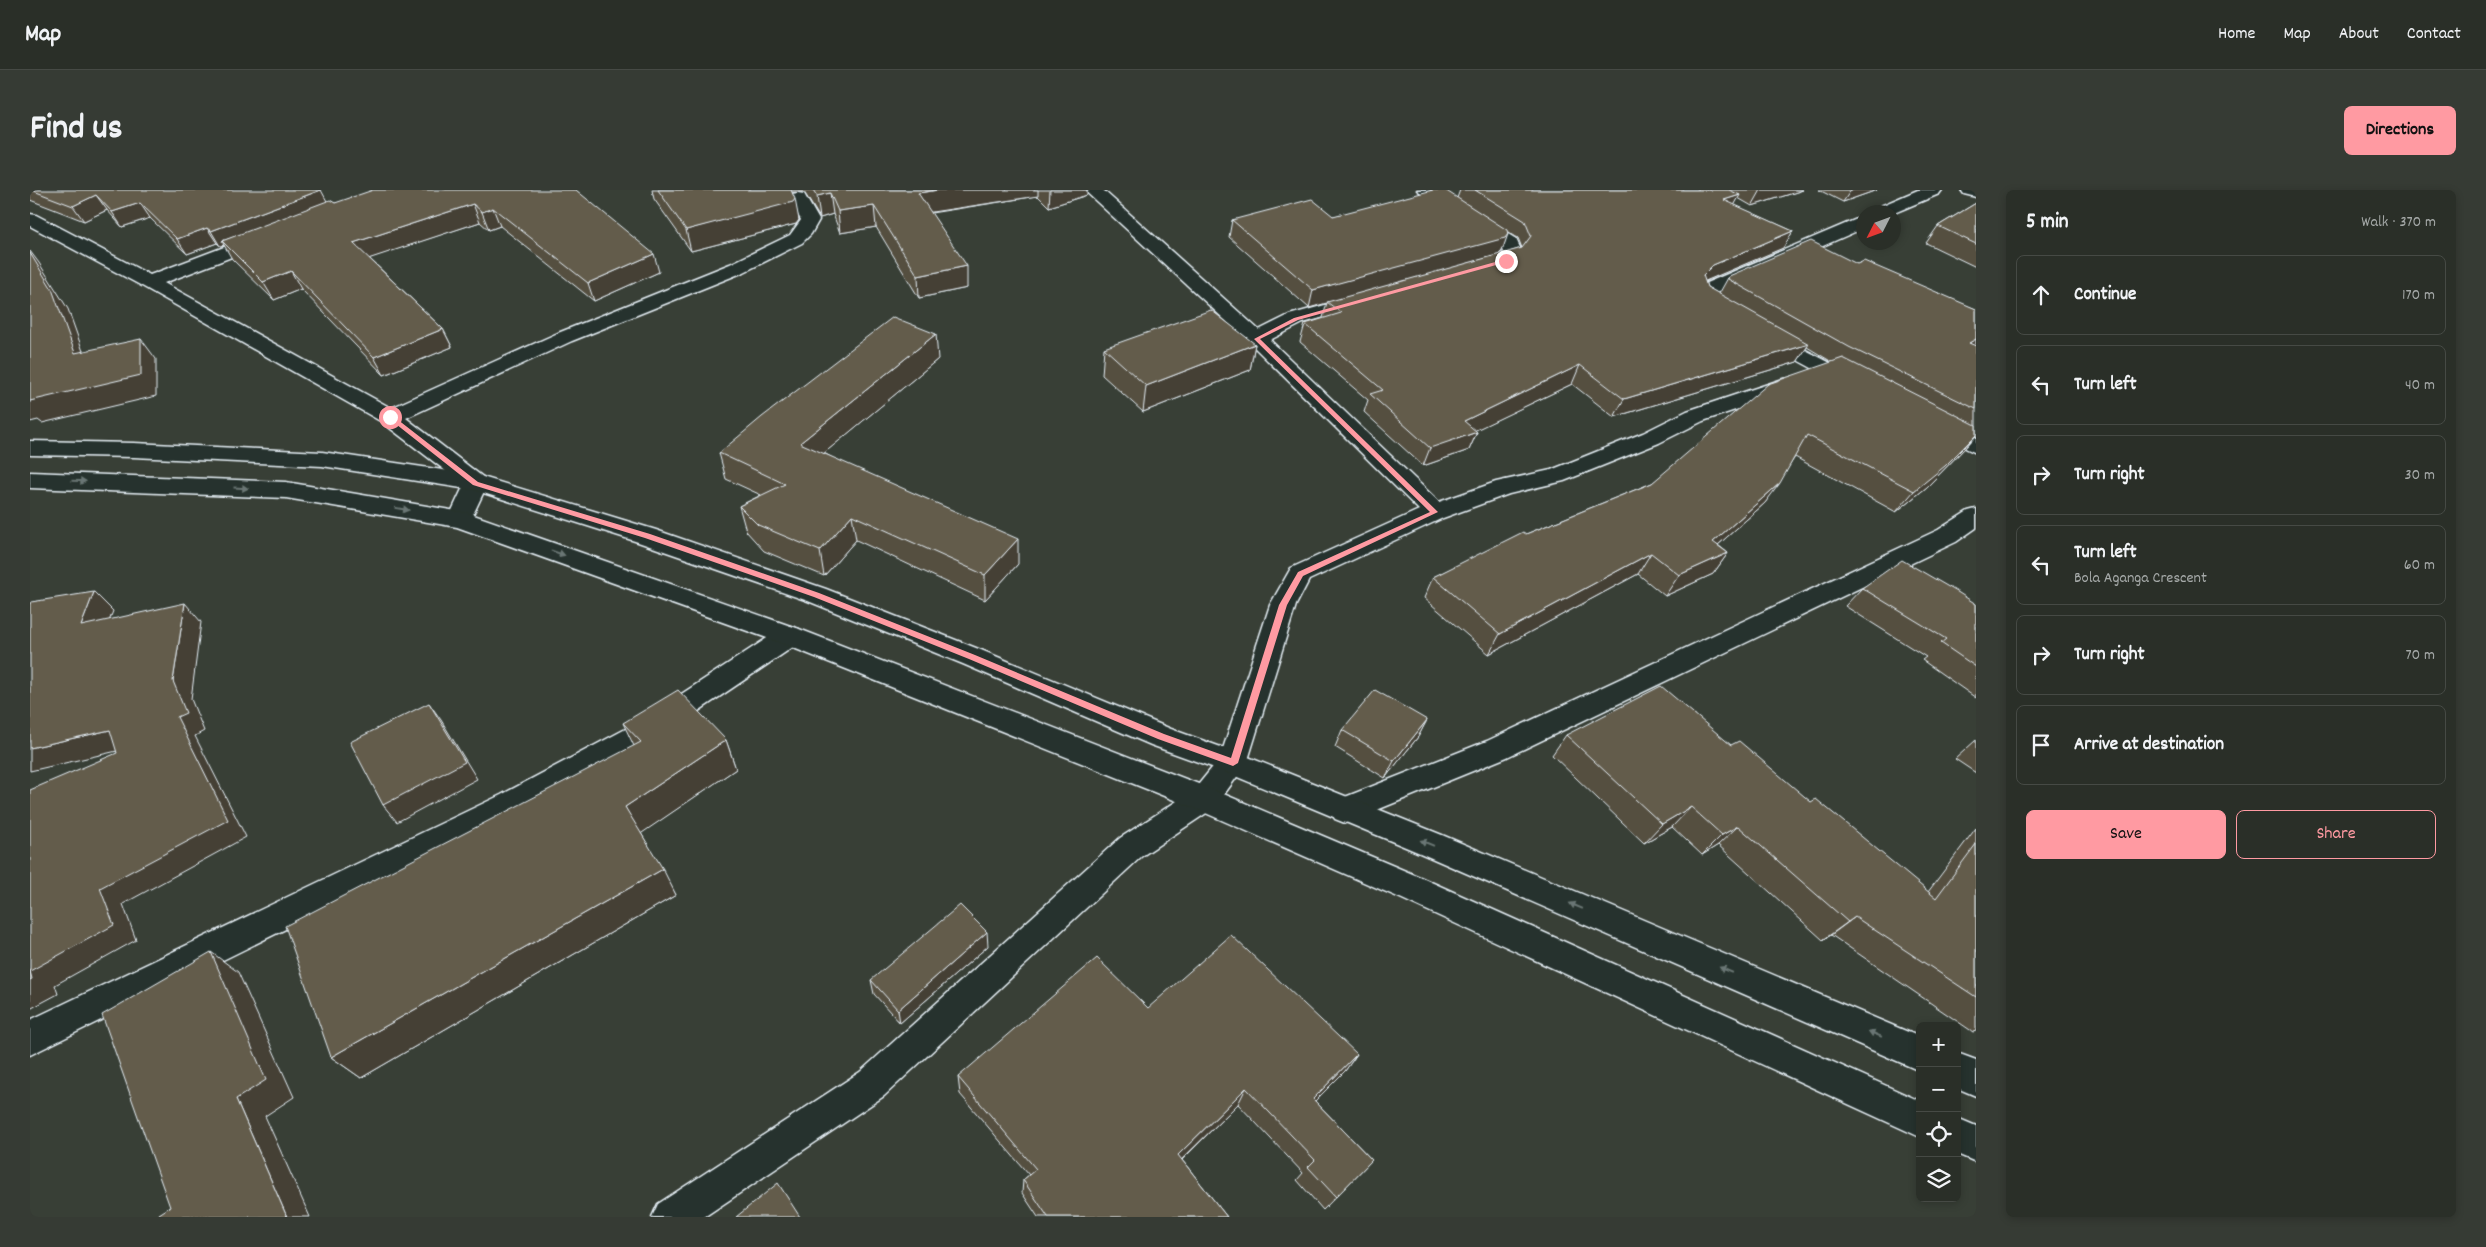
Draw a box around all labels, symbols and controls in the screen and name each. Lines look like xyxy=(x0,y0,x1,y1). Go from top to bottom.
text: Map xyxy=(25,18,61,52)
text: Home xyxy=(2218,22,2255,47)
text: Map xyxy=(2283,22,2311,47)
text: About xyxy=(2339,22,2379,47)
text: Contact xyxy=(2407,22,2461,47)
text: Find us xyxy=(30,105,122,155)
button: Directions xyxy=(2344,106,2456,155)
north arrow xyxy=(1856,205,1901,250)
text: 5 min xyxy=(2026,208,2069,238)
text: Walk · 370 m xyxy=(2361,211,2436,234)
route end xyxy=(1495,250,1518,273)
icon: ahead xyxy=(2027,281,2055,309)
text: Continue xyxy=(2074,282,2136,309)
text: 170 m xyxy=(2402,284,2435,307)
icon: left xyxy=(2027,371,2055,399)
text: Turn left xyxy=(2074,372,2137,399)
text: 40 m xyxy=(2405,374,2435,397)
route start xyxy=(379,406,402,429)
icon: right xyxy=(2027,461,2055,489)
text: Turn right xyxy=(2074,462,2145,489)
text: 30 m xyxy=(2405,464,2435,487)
one-way arrow xyxy=(71,477,87,485)
one-way arrow xyxy=(233,484,249,492)
one-way arrow xyxy=(394,506,410,514)
text: Turn left xyxy=(2074,540,2137,567)
one-way arrow xyxy=(551,549,566,557)
icon: left xyxy=(2027,551,2055,579)
text: 60 m xyxy=(2404,554,2435,577)
text: Bola Aganga Crescent xyxy=(2074,567,2207,590)
icon: right xyxy=(2027,641,2055,669)
text: Turn right xyxy=(2074,642,2145,669)
text: 70 m xyxy=(2405,644,2435,667)
icon: arrive xyxy=(2027,731,2055,759)
text: Arrive at destination xyxy=(2074,732,2224,759)
button: Save xyxy=(2026,810,2226,859)
button: Share xyxy=(2236,810,2436,859)
one-way arrow xyxy=(1420,838,1434,846)
one-way arrow xyxy=(1569,902,1583,910)
one-way arrow xyxy=(1719,966,1733,974)
map controls xyxy=(1916,1022,1961,1202)
button: + xyxy=(1916,1022,1961,1067)
one-way arrow xyxy=(1868,1030,1882,1038)
button: − xyxy=(1916,1067,1961,1112)
button: locate xyxy=(1916,1112,1961,1157)
button: layers xyxy=(1916,1157,1961,1202)

